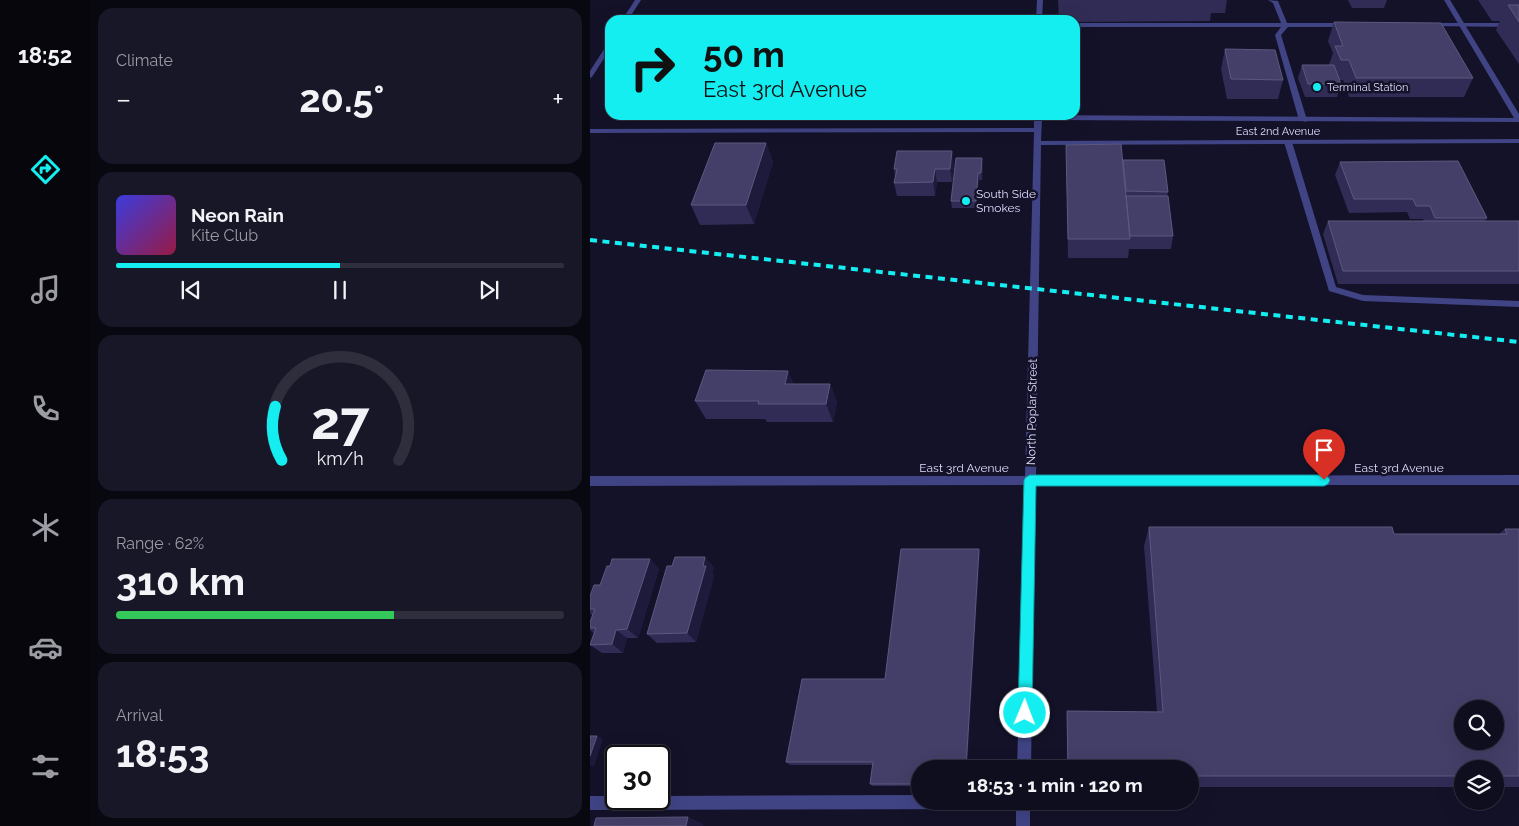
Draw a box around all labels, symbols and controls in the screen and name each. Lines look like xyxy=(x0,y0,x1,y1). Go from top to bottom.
text: 50 m xyxy=(703,34,785,75)
icon: right xyxy=(620,35,685,100)
text: 18:52 xyxy=(18,42,72,68)
text: Climate xyxy=(116,51,173,70)
text: 20.5° xyxy=(299,76,384,121)
text: East 3rd Avenue xyxy=(703,76,867,102)
marker: Terminal Station xyxy=(1311,81,1323,93)
place label: Terminal Station xyxy=(1327,81,1408,94)
text: − xyxy=(116,83,131,116)
text: + xyxy=(552,83,564,116)
street label: East 2nd Avenue xyxy=(1236,125,1321,138)
icon: directions xyxy=(28,152,63,187)
place label: South Side Smokes xyxy=(976,187,1036,215)
marker: South Side Smokes xyxy=(960,195,972,207)
text: Neon Rain xyxy=(191,204,284,226)
text: Kite Club xyxy=(191,226,258,245)
icon: music xyxy=(28,272,63,307)
icon: previous xyxy=(177,276,205,304)
icon: pause xyxy=(326,276,354,304)
icon: next xyxy=(475,276,503,304)
street label: North Poplar Street xyxy=(1024,359,1040,465)
text: 27 xyxy=(311,390,370,451)
icon: phone xyxy=(28,391,63,426)
pin xyxy=(1303,429,1345,480)
icon: arrive xyxy=(1310,436,1338,464)
text: km/h xyxy=(316,448,364,469)
street label: East 3rd Avenue xyxy=(919,461,1009,475)
street label: East 3rd Avenue xyxy=(1354,461,1444,475)
icon: climate xyxy=(28,510,63,545)
text: Range · 62% xyxy=(116,534,204,553)
text: 310 km xyxy=(116,559,245,604)
icon: car xyxy=(28,630,63,665)
position arrow xyxy=(998,686,1050,738)
map controls xyxy=(1454,700,1504,810)
button: search xyxy=(1454,700,1504,750)
text: Arrival xyxy=(116,706,163,725)
text: 18:53 xyxy=(116,731,209,776)
speed limit sign: 30 xyxy=(605,745,670,810)
icon: filters xyxy=(28,749,63,784)
button: layers xyxy=(1454,760,1504,810)
text: 18:53 · 1 min · 120 m xyxy=(967,774,1143,796)

